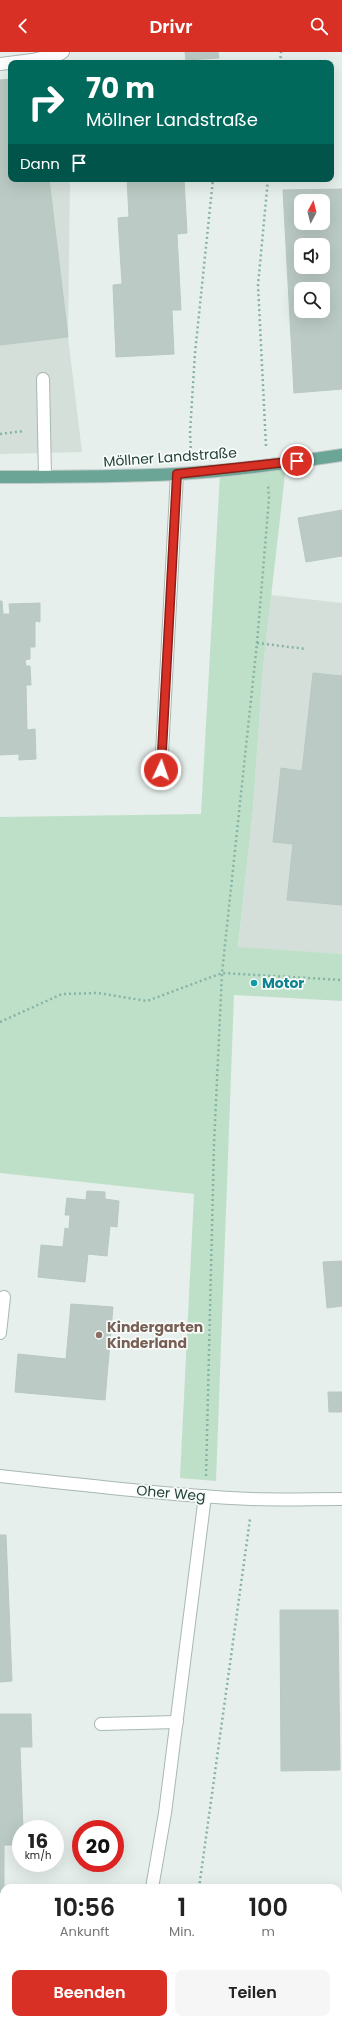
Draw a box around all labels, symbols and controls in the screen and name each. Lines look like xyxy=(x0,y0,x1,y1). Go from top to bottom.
text: Drivr xyxy=(149,14,193,39)
icon: back xyxy=(12,15,34,37)
icon: search xyxy=(308,15,330,37)
text: 70 m xyxy=(86,69,155,108)
icon: right xyxy=(20,76,72,128)
text: Möllner Landstraße xyxy=(86,107,258,132)
icon: arrive xyxy=(68,152,90,174)
text: Dann xyxy=(20,153,60,174)
north arrow xyxy=(294,194,330,230)
map controls xyxy=(294,194,330,318)
button: sound xyxy=(294,238,330,274)
button: search xyxy=(294,282,330,318)
street label: Möllner Landstraße xyxy=(103,442,238,472)
pin xyxy=(280,444,314,478)
icon: arrive xyxy=(286,450,308,472)
position arrow xyxy=(140,749,182,791)
place label: Motor xyxy=(262,973,304,993)
marker: Motor xyxy=(249,978,259,988)
place label: Kindergarten Kinderland xyxy=(107,1317,203,1353)
marker: Kindergarten Kinderland xyxy=(94,1330,104,1340)
street label: Oher Weg xyxy=(136,1480,206,1506)
speed limit sign: 20 xyxy=(72,1820,124,1872)
text: 16 xyxy=(28,1827,48,1855)
text: km/h xyxy=(25,1848,51,1863)
text: 10:56 xyxy=(54,1891,115,1924)
text: 1 xyxy=(177,1891,186,1924)
text: 100 xyxy=(248,1891,288,1924)
text: Ankunft xyxy=(60,1922,109,1941)
text: Min. xyxy=(169,1922,195,1941)
text: m xyxy=(262,1922,275,1941)
button: Beenden xyxy=(12,1970,167,2016)
button: Teilen xyxy=(175,1970,330,2016)

